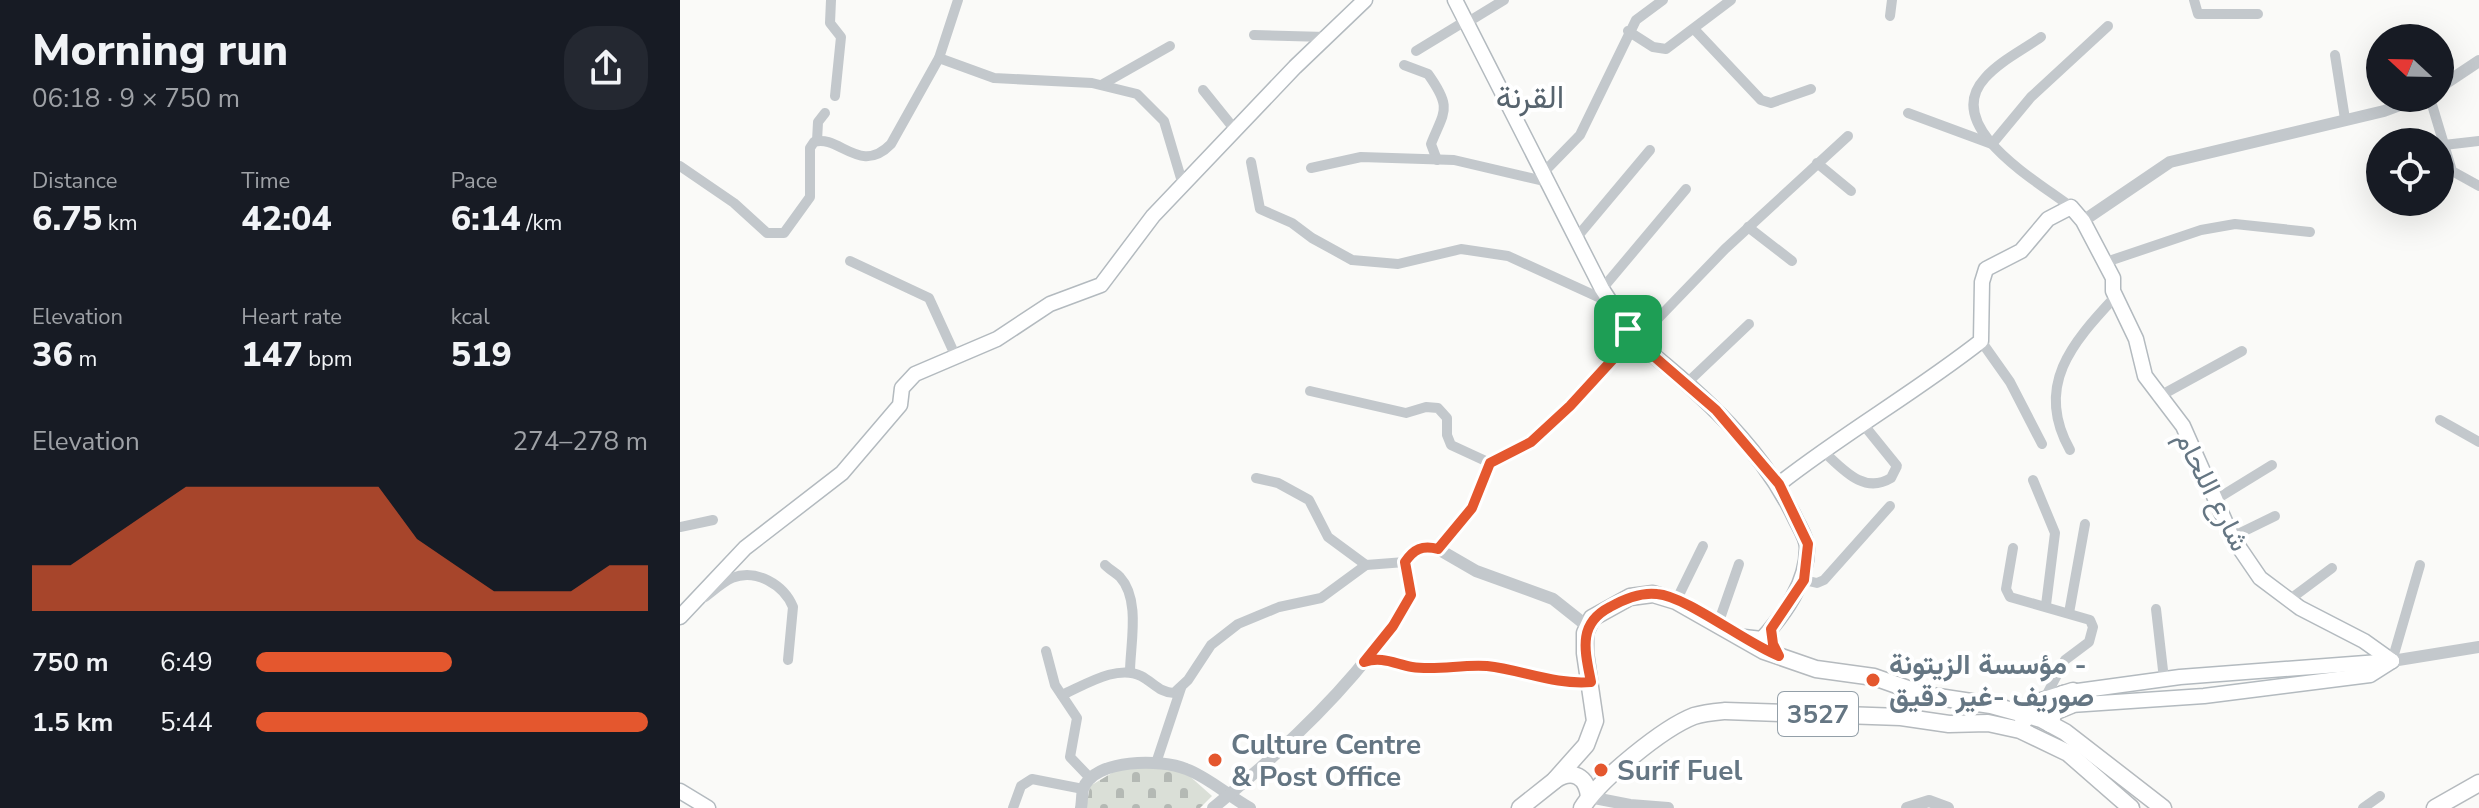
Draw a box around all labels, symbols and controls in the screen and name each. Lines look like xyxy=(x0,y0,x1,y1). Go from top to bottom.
text: Morning run xyxy=(32,21,288,81)
north arrow xyxy=(2366,24,2454,112)
map controls xyxy=(2366,24,2454,216)
button: share xyxy=(564,26,648,110)
district label: القرنة xyxy=(1496,76,1564,119)
text: 06:18 · 9 × 750 m xyxy=(32,81,240,116)
button: locate xyxy=(2366,128,2454,216)
text: Distance xyxy=(32,166,117,196)
text: Time xyxy=(241,166,290,196)
text: Pace xyxy=(451,166,497,196)
text: 6.75 xyxy=(32,196,102,242)
text: 42:04 xyxy=(241,196,332,242)
text: 6:14 xyxy=(451,196,521,242)
text: km xyxy=(102,208,138,238)
text: /km xyxy=(521,208,562,238)
pin xyxy=(1594,295,1662,363)
text: Elevation xyxy=(32,302,123,332)
text: Heart rate xyxy=(241,302,342,332)
text: kcal xyxy=(451,302,490,332)
icon: arrive xyxy=(1606,307,1650,351)
text: 36 xyxy=(32,332,73,378)
text: 147 xyxy=(241,332,303,378)
text: 519 xyxy=(451,332,512,378)
text: m xyxy=(73,344,97,374)
text: bpm xyxy=(303,344,353,374)
text: Elevation xyxy=(32,424,140,459)
text: 274–278 m xyxy=(512,424,648,459)
street label: شارع اللحام xyxy=(2166,425,2259,558)
text: 750 m xyxy=(32,645,109,680)
text: 6:49 xyxy=(160,645,213,680)
place label: مؤسسة الزيتونة - صوريف -غير دقيق xyxy=(1889,646,2094,716)
marker: مؤسسة الزيتونة - صوريف -غير دقيق xyxy=(1864,671,1882,689)
road number: 3527 xyxy=(1778,692,1858,736)
text: 1.5 km xyxy=(32,705,113,740)
text: 5:44 xyxy=(160,705,213,740)
place label: Culture Centre & Post Office xyxy=(1231,726,1421,796)
marker: Culture Centre & Post Office xyxy=(1206,751,1224,769)
place label: Surif Fuel xyxy=(1617,752,1743,790)
marker: Surif Fuel xyxy=(1592,761,1610,779)

